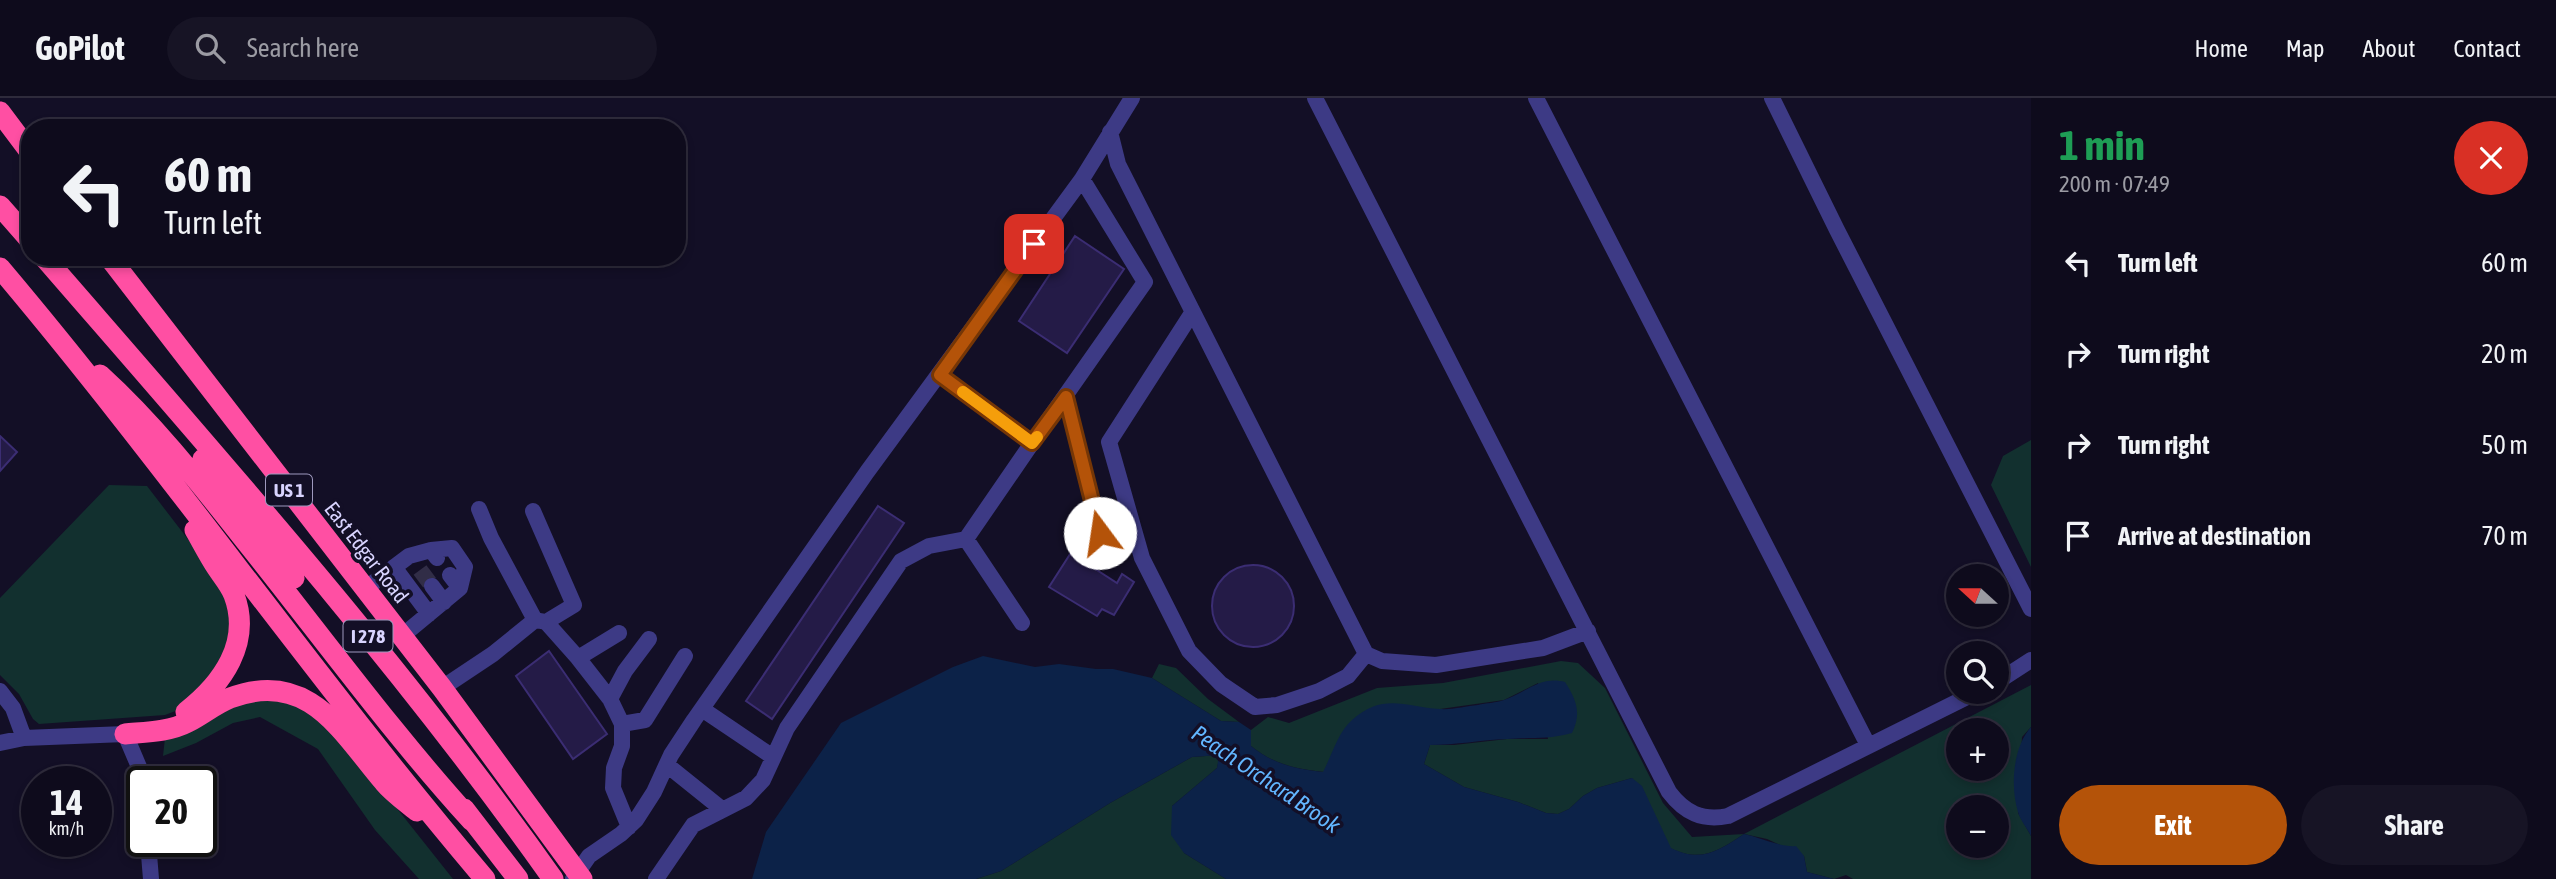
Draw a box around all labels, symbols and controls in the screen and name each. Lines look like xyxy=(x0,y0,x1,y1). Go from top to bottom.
search box xyxy=(167,17,657,80)
text: GoPilot xyxy=(35,29,125,67)
icon: search xyxy=(191,29,229,67)
text: Search here xyxy=(247,33,359,63)
text: Home xyxy=(2194,35,2248,62)
text: Map xyxy=(2286,35,2324,62)
text: About xyxy=(2362,35,2415,62)
text: Contact xyxy=(2453,35,2521,62)
text: 1 min xyxy=(2059,121,2145,169)
button: close xyxy=(2454,121,2528,195)
text: 60 m xyxy=(164,146,252,202)
icon: left xyxy=(49,147,140,238)
text: 200 m · 07:49 xyxy=(2059,171,2170,197)
text: Turn left xyxy=(164,204,262,241)
pin xyxy=(1004,214,1064,274)
icon: arrive xyxy=(1015,225,1053,263)
icon: left xyxy=(2059,244,2097,282)
text: Turn left xyxy=(2118,248,2198,278)
text: 60 m xyxy=(2481,248,2528,278)
icon: right xyxy=(2059,335,2097,373)
text: Turn right xyxy=(2118,339,2209,369)
text: 20 m xyxy=(2481,339,2528,369)
icon: right xyxy=(2059,426,2097,464)
text: Turn right xyxy=(2118,430,2209,460)
text: 50 m xyxy=(2481,430,2528,460)
road number: US 1 xyxy=(266,474,312,506)
position arrow xyxy=(1063,496,1137,570)
street label: East Edgar Road xyxy=(320,497,414,607)
icon: arrive xyxy=(2059,517,2097,555)
text: Arrive at destination xyxy=(2118,521,2311,551)
text: 70 m xyxy=(2481,521,2528,551)
north arrow xyxy=(1946,564,2009,626)
map controls xyxy=(1946,564,2009,858)
road number: I 278 xyxy=(344,621,392,652)
button: search xyxy=(1946,641,2009,704)
button: + xyxy=(1946,718,2009,781)
water label: Peach Orchard Brook xyxy=(1187,720,1346,839)
speed limit sign: 20 xyxy=(126,766,217,857)
text: 14 xyxy=(50,782,83,822)
button: Exit xyxy=(2059,785,2287,865)
button: Share xyxy=(2301,785,2528,865)
button: − xyxy=(1946,795,2009,858)
text: km/h xyxy=(49,818,84,839)

